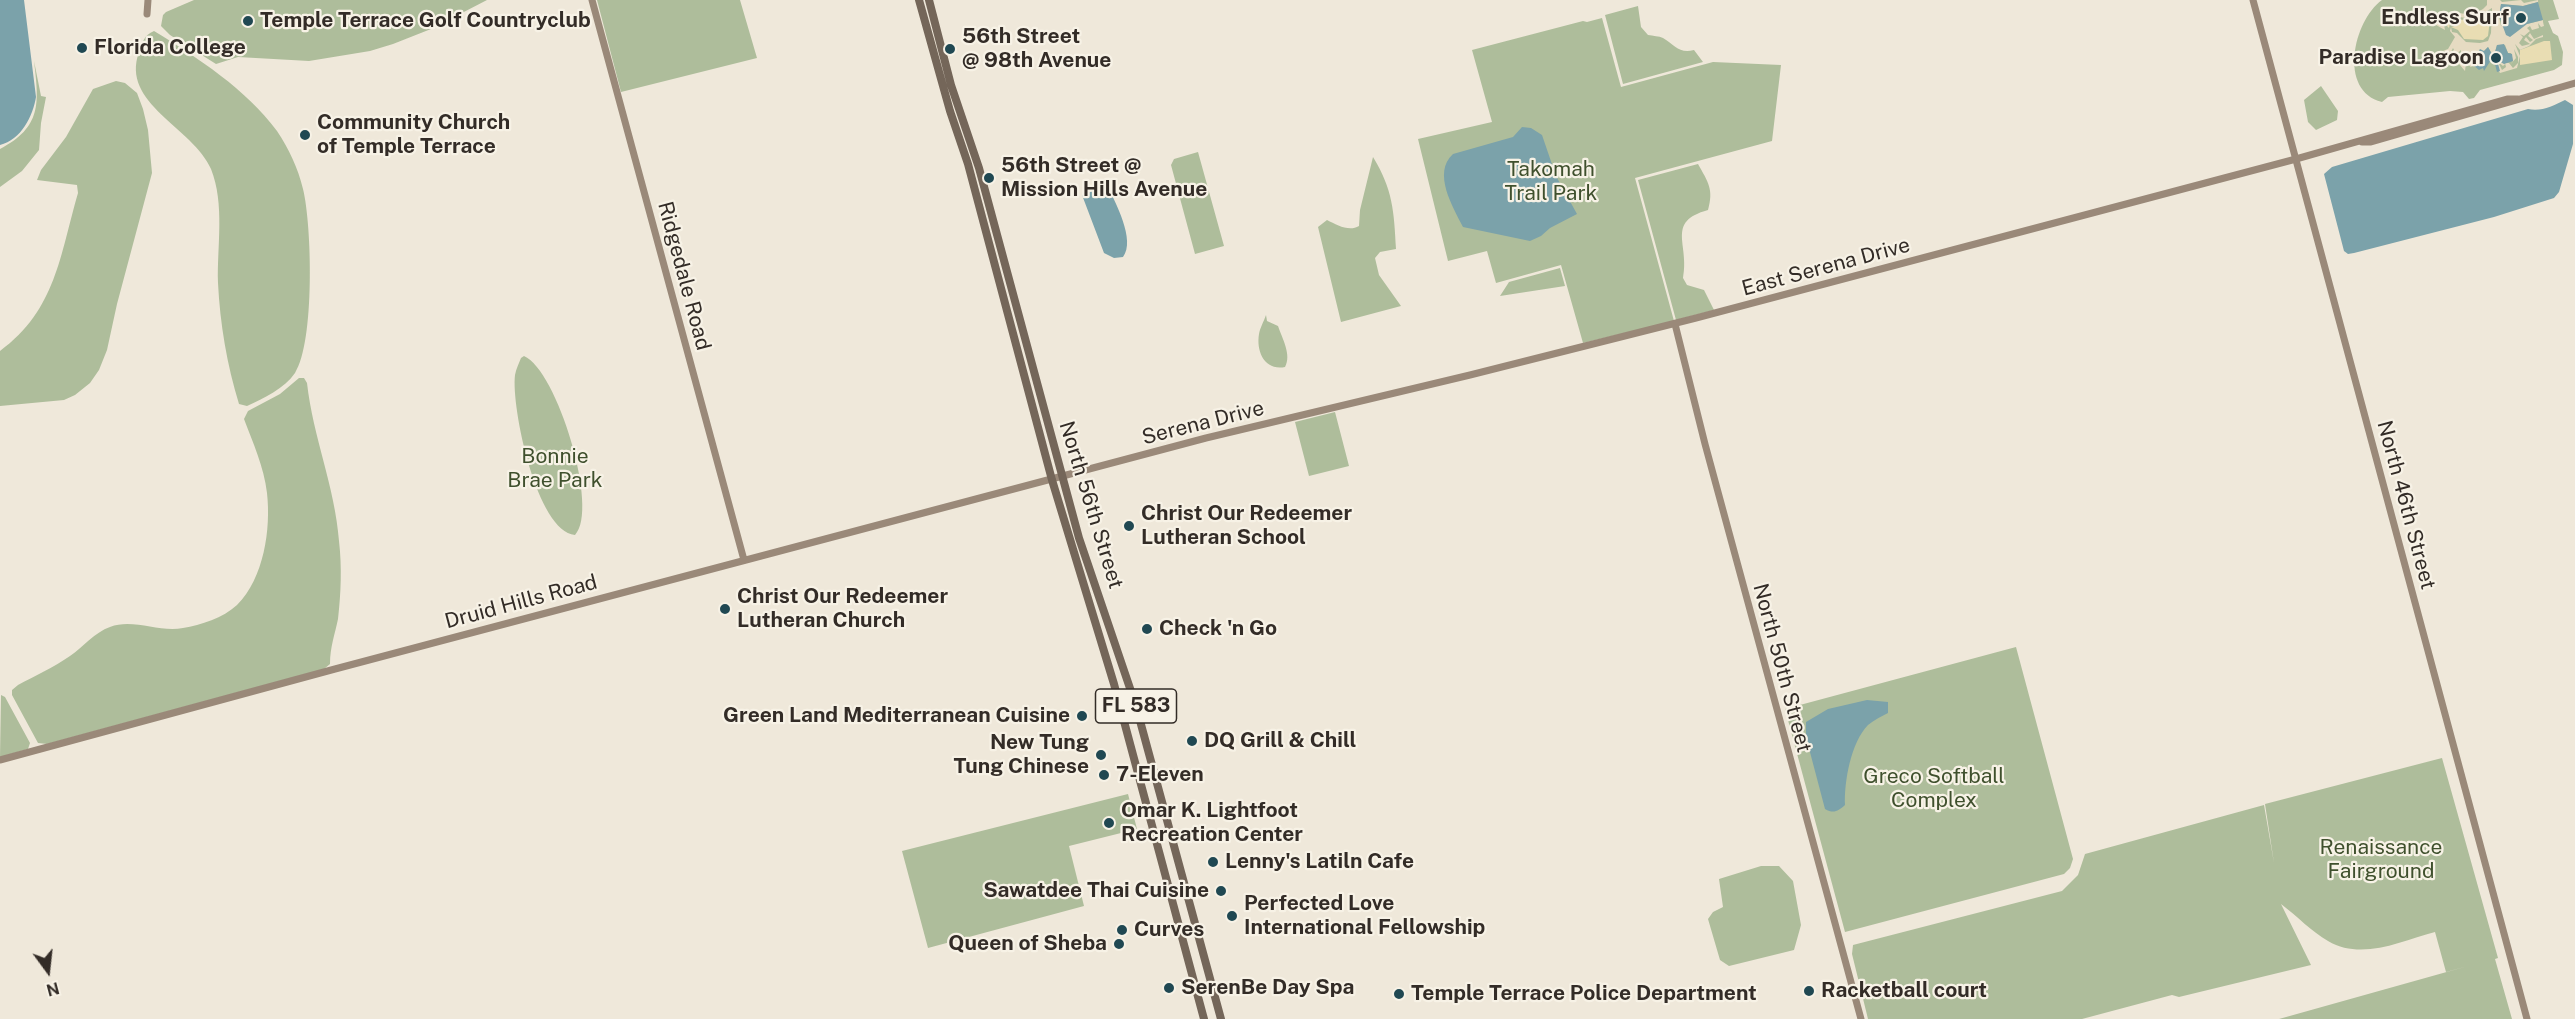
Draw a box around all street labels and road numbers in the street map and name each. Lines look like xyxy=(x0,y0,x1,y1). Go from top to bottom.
street label: Ridgedale Road xyxy=(652,199,716,353)
street label: East Serena Drive xyxy=(1739,232,1913,302)
street label: Serena Drive xyxy=(1139,396,1267,450)
street label: North 56th Street xyxy=(1054,418,1128,592)
street label: North 46th Street xyxy=(2371,418,2441,592)
street label: Druid Hills Road xyxy=(442,570,600,634)
street label: North 50th Street xyxy=(1747,581,1817,755)
road number: FL 583 xyxy=(1096,689,1176,723)

